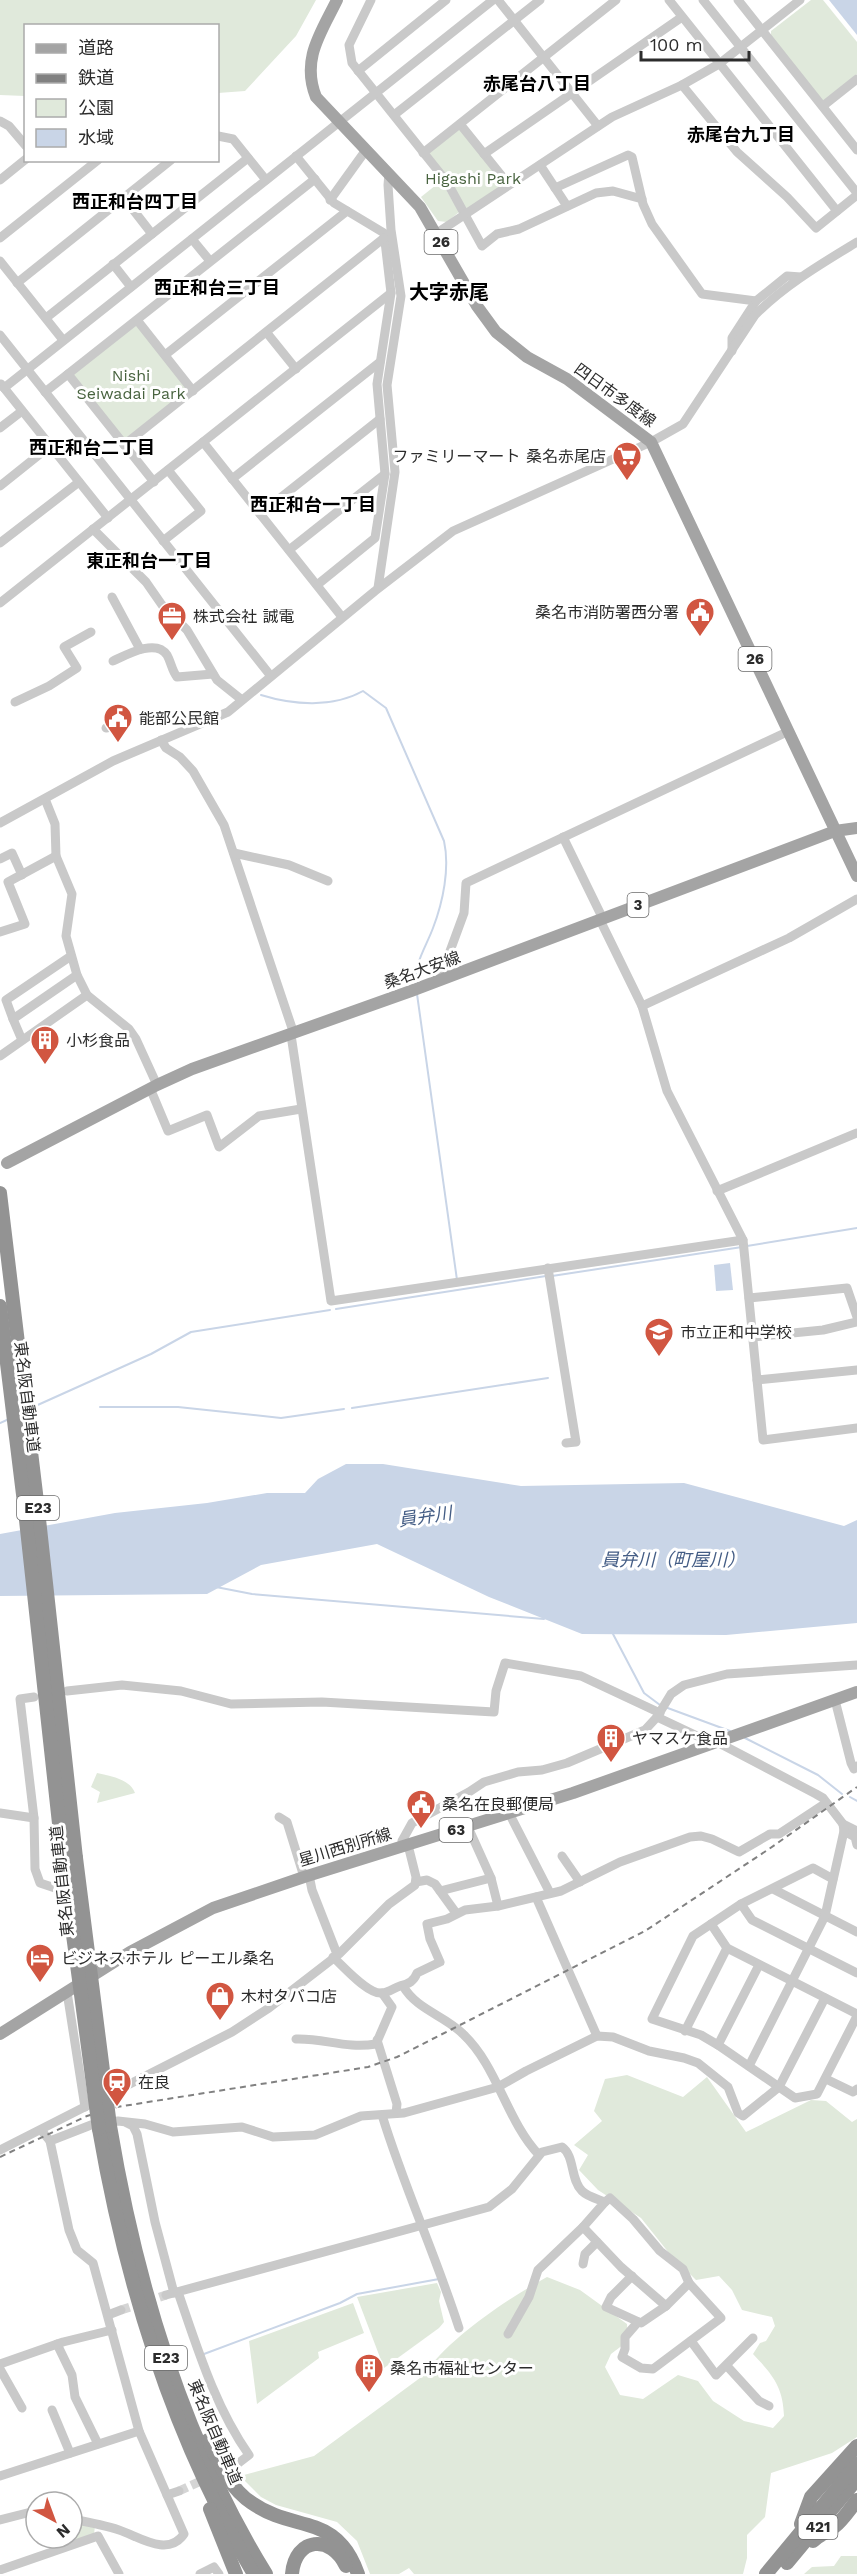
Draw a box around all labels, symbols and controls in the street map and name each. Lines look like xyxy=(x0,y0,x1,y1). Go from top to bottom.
legend xyxy=(24,24,219,162)
scale bar xyxy=(641,24,749,62)
text: 100 m xyxy=(650,34,703,55)
text: 道路 xyxy=(78,37,114,58)
text: 鉄道 xyxy=(78,67,114,88)
district label: 赤尾台八丁目 xyxy=(483,73,591,94)
text: 公園 xyxy=(78,97,114,118)
district label: 赤尾台九丁目 xyxy=(687,124,795,145)
text: 水域 xyxy=(78,127,114,148)
park label: Higashi Park xyxy=(425,169,521,188)
district label: 西正和台四丁目 xyxy=(72,191,198,212)
road number: 26 xyxy=(424,230,458,254)
district label: 西正和台三丁目 xyxy=(154,277,280,298)
district label: 大字赤尾 xyxy=(409,280,489,304)
street label: 四日市多度線 xyxy=(571,359,659,431)
park label: Nishi Seiwadai Park xyxy=(76,366,186,403)
district label: 西正和台二丁目 xyxy=(29,437,155,458)
supermarket icon: ファミリーマート 桑名赤尾店 xyxy=(611,440,643,482)
place label: ファミリーマート 桑名赤尾店 xyxy=(393,447,606,466)
district label: 西正和台一丁目 xyxy=(250,494,376,515)
district label: 東正和台一丁目 xyxy=(86,550,212,571)
public building icon: 桑名市消防署西分署 xyxy=(684,596,716,638)
office icon: 株式会社 誠電 xyxy=(156,600,188,642)
place label: 桑名市消防署西分署 xyxy=(535,603,679,622)
place label: 株式会社 誠電 xyxy=(193,607,294,626)
road number: 26 xyxy=(738,647,771,671)
public building icon: 能部公民館 xyxy=(102,702,134,744)
place label: 能部公民館 xyxy=(139,709,219,728)
road number: 3 xyxy=(628,893,648,917)
street label: 桑名大安線 xyxy=(381,947,463,993)
building icon: 小杉食品 xyxy=(29,1024,61,1066)
place label: 小杉食品 xyxy=(66,1031,130,1050)
school or university icon: 市立正和中学校 xyxy=(643,1316,675,1358)
place label: 市立正和中学校 xyxy=(680,1323,792,1342)
street label: 東名阪自動車道 xyxy=(11,1340,43,1454)
road number: E23 xyxy=(17,1496,59,1520)
water label: 員弁川 xyxy=(397,1502,455,1530)
water label: 員弁川（町屋川） xyxy=(601,1549,745,1570)
building icon: ヤマスケ食品 xyxy=(595,1722,627,1764)
place label: ヤマスケ食品 xyxy=(632,1729,728,1748)
public building icon: 桑名在良郵便局 xyxy=(405,1788,437,1830)
place label: 桑名在良郵便局 xyxy=(442,1795,554,1814)
road number: 63 xyxy=(440,1818,472,1842)
street label: 東名阪自動車道 xyxy=(47,1824,77,1938)
street label: 星川西別所線 xyxy=(296,1824,394,1870)
hotel icon: ビジネスホテル ピーエル桑名 xyxy=(24,1942,56,1984)
place label: ビジネスホテル ピーエル桑名 xyxy=(61,1949,274,1968)
shop icon: 木村タバコ店 xyxy=(204,1980,236,2022)
place label: 木村タバコ店 xyxy=(241,1987,337,2006)
station icon: 在良 xyxy=(101,2066,133,2108)
place label: 在良 xyxy=(138,2073,170,2092)
road number: E23 xyxy=(145,2346,187,2370)
building icon: 桑名市福祉センター xyxy=(353,2352,385,2394)
place label: 桑名市福祉センター xyxy=(390,2359,534,2378)
street label: 東名阪自動車道 xyxy=(184,2377,246,2487)
north arrow xyxy=(24,2490,84,2550)
road number: 421 xyxy=(798,2515,838,2539)
text: N xyxy=(53,2520,74,2542)

